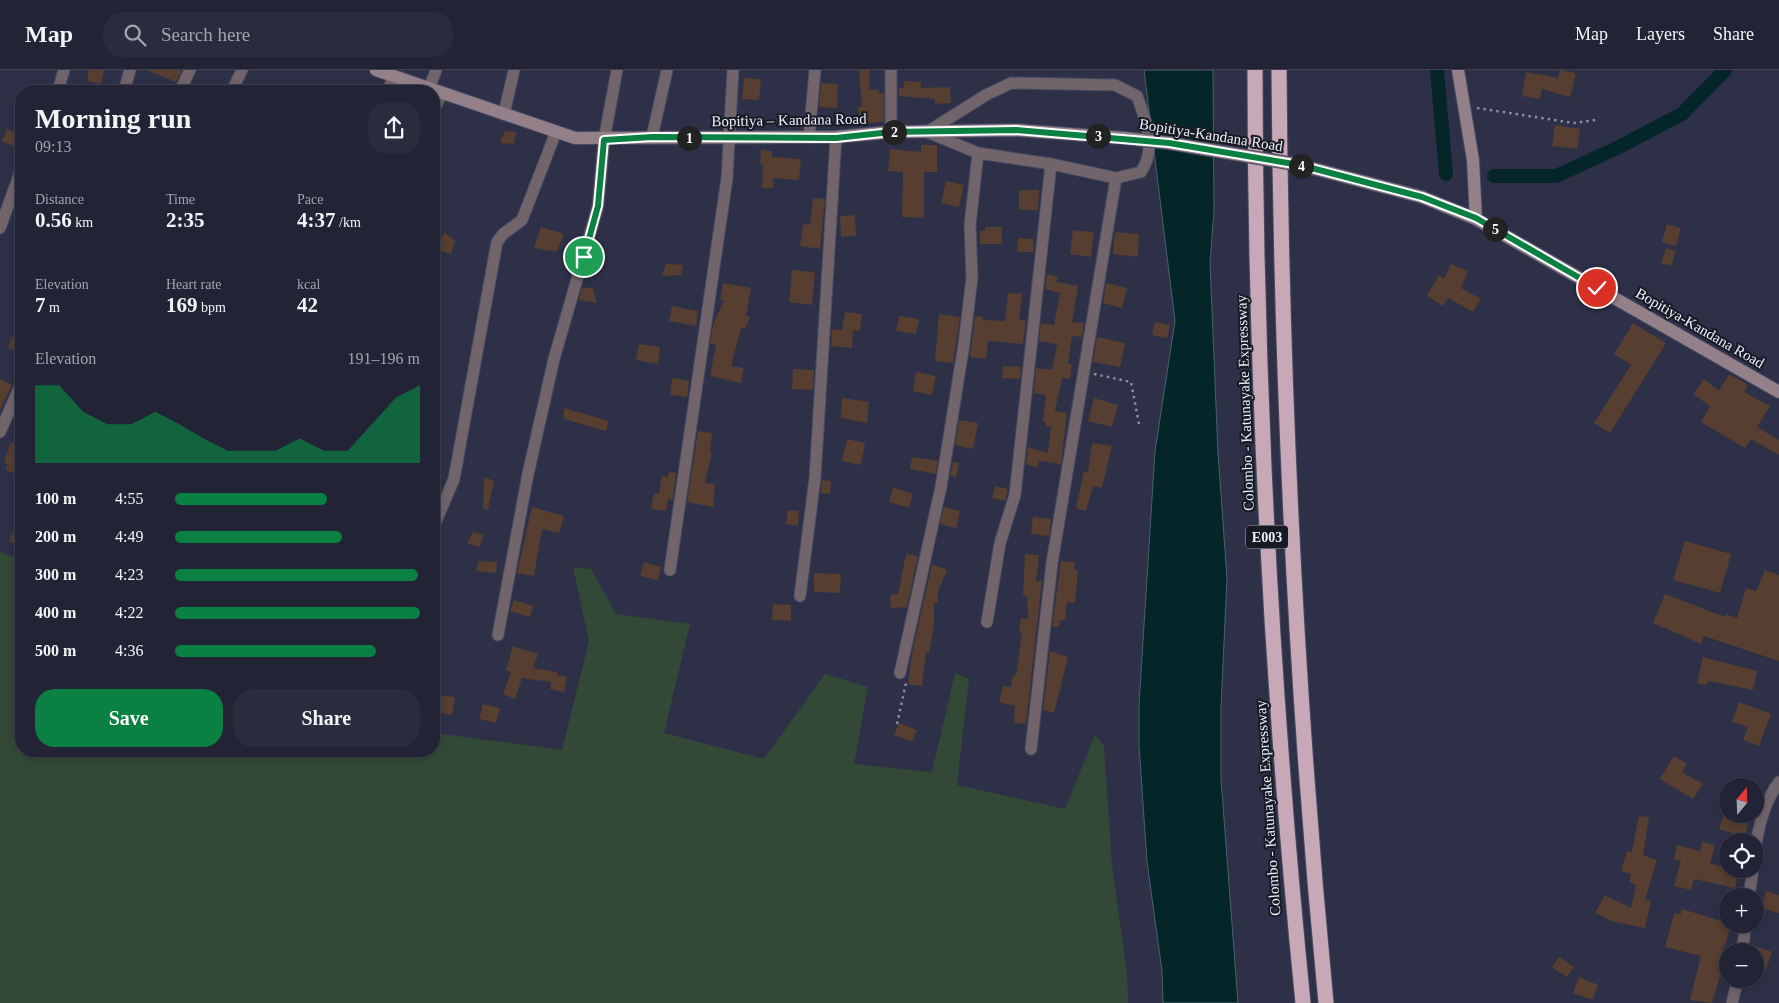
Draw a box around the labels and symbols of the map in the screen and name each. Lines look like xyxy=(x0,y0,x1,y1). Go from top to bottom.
street label: Bopitiya – Kandana Road xyxy=(711,111,867,129)
street label: Bopitiya-Kandana Road xyxy=(1138,116,1285,154)
pin: 2 xyxy=(882,120,906,144)
pin: 3 xyxy=(1086,124,1110,148)
pin: 1 xyxy=(676,126,702,150)
pin: 4 xyxy=(1288,154,1314,178)
pin: 5 xyxy=(1482,216,1508,242)
pin xyxy=(563,236,605,278)
pin xyxy=(1576,267,1618,309)
street label: Bopitiya-Kandana Road xyxy=(1633,285,1767,372)
street label: Colombo - Katunayake Expressway xyxy=(1233,294,1257,511)
road number: E003 xyxy=(1246,526,1288,548)
street label: Colombo - Katunayake Expressway xyxy=(1252,699,1284,916)
north arrow xyxy=(1719,778,1764,822)

